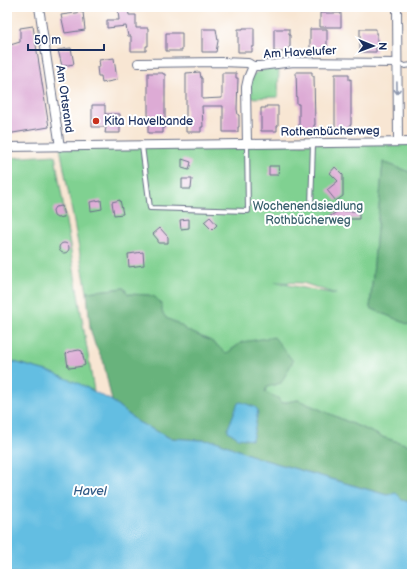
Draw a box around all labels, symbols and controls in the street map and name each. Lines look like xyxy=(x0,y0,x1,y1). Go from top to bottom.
scale bar xyxy=(28,26,104,52)
north arrow xyxy=(353,26,393,66)
text: 50 m xyxy=(34,33,61,48)
text: N xyxy=(376,42,389,50)
street label: Am Havelufer xyxy=(263,43,337,62)
street label: Am Ortsrand xyxy=(52,64,77,134)
one-way arrow xyxy=(393,81,401,94)
place label: Kita Havelbande xyxy=(104,114,193,129)
marker: Kita Havelbande xyxy=(91,116,101,126)
street label: Rothenbücherweg xyxy=(280,123,380,140)
park label: Wochenendsiedlung Rothbücherweg xyxy=(253,199,363,228)
water label: Havel xyxy=(73,483,108,499)

